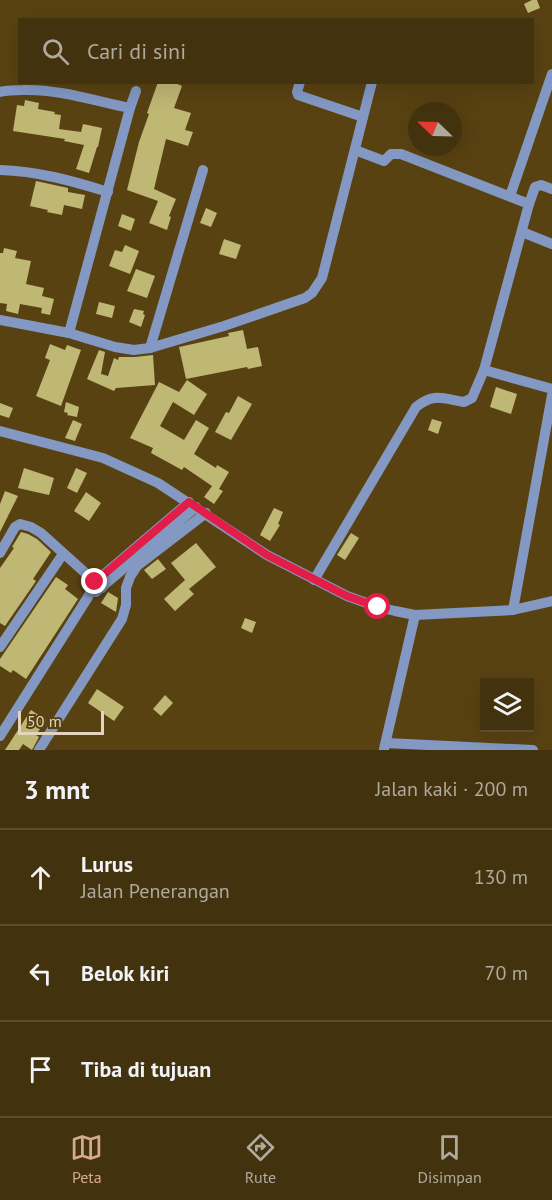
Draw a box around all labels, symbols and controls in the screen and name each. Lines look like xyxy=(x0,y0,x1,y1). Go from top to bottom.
search box xyxy=(18,18,534,84)
icon: search xyxy=(39,35,72,68)
text: Cari di sini xyxy=(87,37,186,65)
north arrow xyxy=(408,102,462,156)
route end xyxy=(81,568,107,594)
route start xyxy=(364,593,390,619)
map controls xyxy=(480,678,534,732)
button: layers xyxy=(480,678,534,732)
scale bar xyxy=(18,708,104,736)
text: 50 m xyxy=(27,711,62,731)
text: 3 mnt xyxy=(24,773,90,806)
text: Jalan kaki · 200 m xyxy=(375,776,528,802)
text: Lurus xyxy=(81,850,133,878)
icon: ahead xyxy=(24,861,57,894)
text: 130 m xyxy=(474,864,528,890)
text: Jalan Penerangan xyxy=(81,878,230,904)
icon: left xyxy=(24,957,57,990)
text: Belok kiri xyxy=(81,959,170,987)
text: 70 m xyxy=(485,960,528,986)
icon: arrive xyxy=(24,1053,57,1086)
text: Tiba di tujuan xyxy=(81,1055,211,1083)
tab: Peta xyxy=(70,1131,103,1187)
tab: Rute xyxy=(244,1131,277,1187)
tab: Disimpan xyxy=(418,1131,482,1187)

